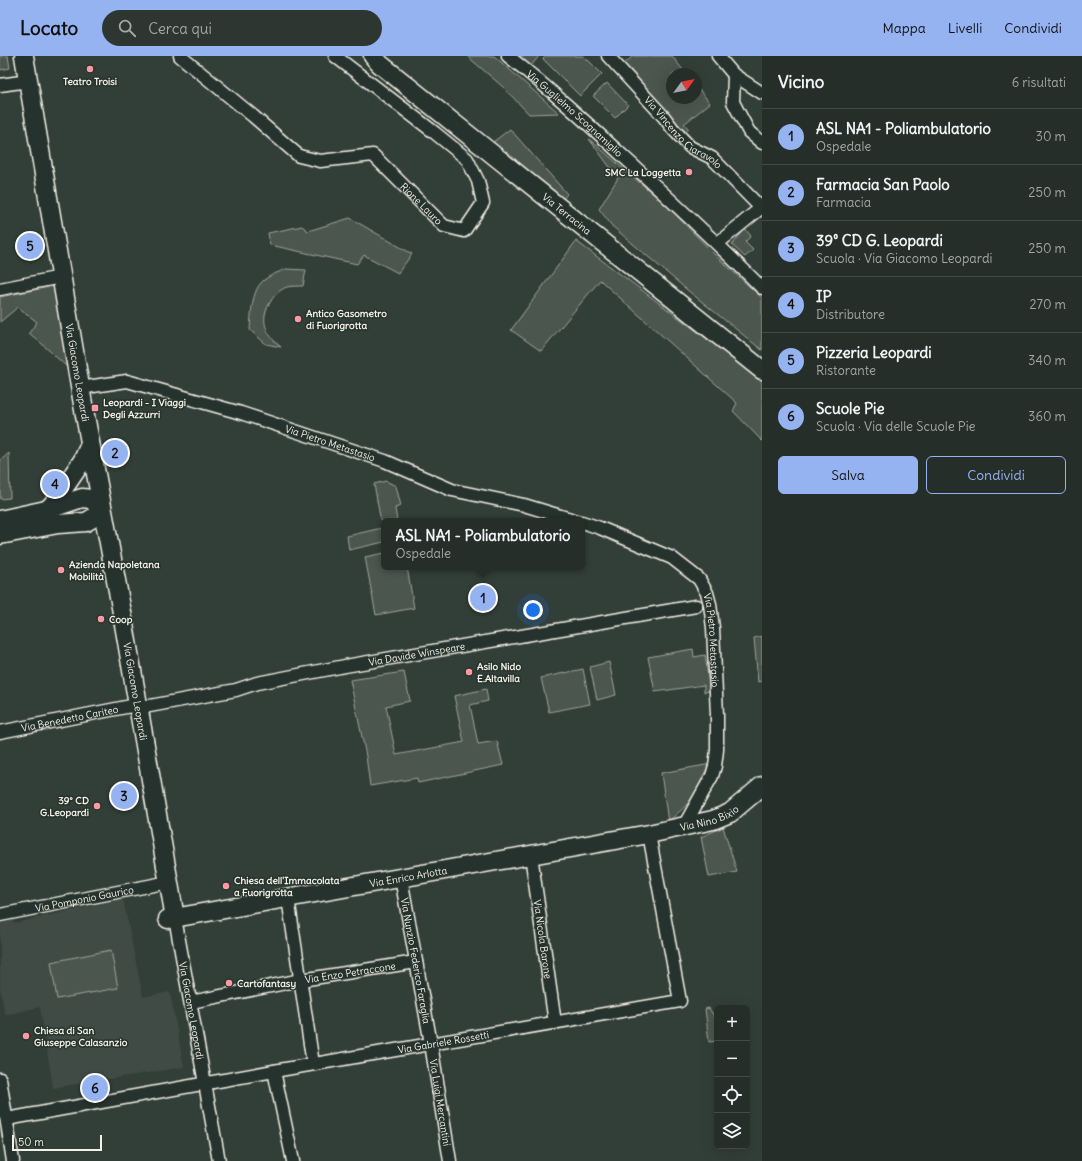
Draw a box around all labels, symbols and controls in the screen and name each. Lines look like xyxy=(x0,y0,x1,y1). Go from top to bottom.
search box xyxy=(102,10,382,46)
text: Locato xyxy=(20,16,78,40)
icon: search xyxy=(116,17,138,39)
text: Cerca qui xyxy=(148,19,212,38)
text: Mappa xyxy=(883,19,926,37)
text: Livelli xyxy=(948,19,982,37)
text: Condividi xyxy=(1004,19,1062,37)
marker: Teatro Troisi xyxy=(85,64,95,74)
street label: Via Guglielmo Scognamiglio xyxy=(524,68,626,160)
north arrow xyxy=(666,68,702,104)
text: Vicino xyxy=(778,71,824,93)
text: 6 risultati xyxy=(1012,74,1066,91)
place label: Teatro Troisi xyxy=(63,75,117,88)
street label: Via Vincenzo Ciaravolo xyxy=(641,94,725,172)
text: ASL NA1 - Poliambulatorio xyxy=(816,119,991,138)
text: 1 xyxy=(788,128,794,145)
text: 30 m xyxy=(1036,128,1066,145)
text: Ospedale xyxy=(816,138,871,155)
place label: SMC La Loggetta xyxy=(605,166,681,179)
marker: SMC La Loggetta xyxy=(684,167,694,177)
text: Farmacia San Paolo xyxy=(816,175,950,194)
street label: Rione Lauro xyxy=(397,180,445,228)
text: 2 xyxy=(787,184,795,201)
text: 250 m xyxy=(1028,184,1066,201)
street label: Via Terracina xyxy=(539,190,594,238)
text: Farmacia xyxy=(816,194,871,211)
pin: 5 xyxy=(17,231,43,261)
text: 39° CD G. Leopardi xyxy=(816,231,943,250)
text: 3 xyxy=(787,240,795,257)
text: 250 m xyxy=(1028,240,1066,257)
text: Scuola · Via Giacomo Leopardi xyxy=(816,250,992,267)
text: IP xyxy=(816,287,832,306)
text: 4 xyxy=(787,296,795,313)
text: 270 m xyxy=(1029,296,1066,313)
text: Distributore xyxy=(816,306,885,323)
place label: Antico Gasometro di Fuorigrotta xyxy=(306,307,387,332)
marker: Antico Gasometro di Fuorigrotta xyxy=(293,314,303,324)
street label: Via Giacomo Leopardi xyxy=(62,323,92,422)
text: Pizzeria Leopardi xyxy=(816,343,932,362)
text: 5 xyxy=(787,352,795,369)
text: 340 m xyxy=(1028,352,1066,369)
text: Ristorante xyxy=(816,362,876,379)
place label: Leopardi - I Viaggi Degli Azzurri xyxy=(103,396,186,421)
text: Scuole Pie xyxy=(816,399,885,418)
marker: Leopardi - I Viaggi Degli Azzurri xyxy=(90,403,100,413)
text: 6 xyxy=(787,408,795,425)
text: 360 m xyxy=(1028,408,1066,425)
text: Scuola · Via delle Scuole Pie xyxy=(816,418,976,435)
street label: Via Pietro Metastasio xyxy=(283,422,377,464)
pin: 2 xyxy=(102,438,128,468)
button: Salva xyxy=(778,456,918,494)
button: Condividi xyxy=(926,456,1066,494)
pin: 4 xyxy=(42,469,68,499)
popup xyxy=(381,518,585,570)
text: ASL NA1 - Poliambulatorio xyxy=(396,526,570,545)
text: Ospedale xyxy=(396,545,451,562)
place label: Azienda Napoletana Mobilità xyxy=(69,558,160,583)
marker: Azienda Napoletana Mobilità xyxy=(56,565,66,575)
pin: 1 xyxy=(470,583,496,613)
street label: Via Pietro Metastasio xyxy=(700,592,722,688)
your location xyxy=(523,600,543,620)
place label: Coop xyxy=(109,613,133,626)
marker: Coop xyxy=(96,614,106,624)
street label: Via Davide Winspeare xyxy=(368,640,466,669)
street label: Via Giacomo Leopardi xyxy=(120,642,150,741)
place label: Asilo Nido E.Altavilla xyxy=(477,660,521,685)
marker: Asilo Nido E.Altavilla xyxy=(464,667,474,677)
street label: Via Benedetto Cariteo xyxy=(20,703,120,735)
pin: 3 xyxy=(111,781,137,811)
place label: 39° CD G.Leopardi xyxy=(40,794,89,819)
marker: 39° CD G.Leopardi xyxy=(92,801,102,811)
street label: Via Nino Bixio xyxy=(679,802,742,834)
street label: Via Enrico Arlotta xyxy=(369,864,448,890)
place label: Chiesa dell'Immacolata a Fuorigrotta xyxy=(234,874,340,899)
marker: Chiesa dell'Immacolata a Fuorigrotta xyxy=(221,881,231,891)
street label: Via Pomponio Gaurico xyxy=(34,883,135,915)
street label: Via Nunzio Federico Faraglia xyxy=(398,897,433,1025)
street label: Via Nicola Barone xyxy=(530,899,555,980)
street label: Via Enzo Petraccone xyxy=(304,959,397,986)
street label: Via Giacomo Leopardi xyxy=(176,961,206,1060)
place label: Cartofantasy xyxy=(237,977,296,990)
marker: Cartofantasy xyxy=(224,978,234,988)
map controls xyxy=(714,1005,750,1149)
button: + xyxy=(714,1005,750,1041)
place label: Chiesa di San Giuseppe Calasanzio xyxy=(34,1024,128,1049)
street label: Via Gabriele Rossetti xyxy=(397,1028,490,1057)
marker: Chiesa di San Giuseppe Calasanzio xyxy=(21,1031,31,1041)
button: − xyxy=(714,1041,750,1077)
street label: Via Luigi Mercantini xyxy=(427,1058,453,1147)
pin: 6 xyxy=(82,1073,108,1103)
button: locate xyxy=(714,1077,750,1113)
button: layers xyxy=(714,1113,750,1149)
scale bar xyxy=(12,1133,102,1152)
text: 50 m xyxy=(18,1135,44,1149)

